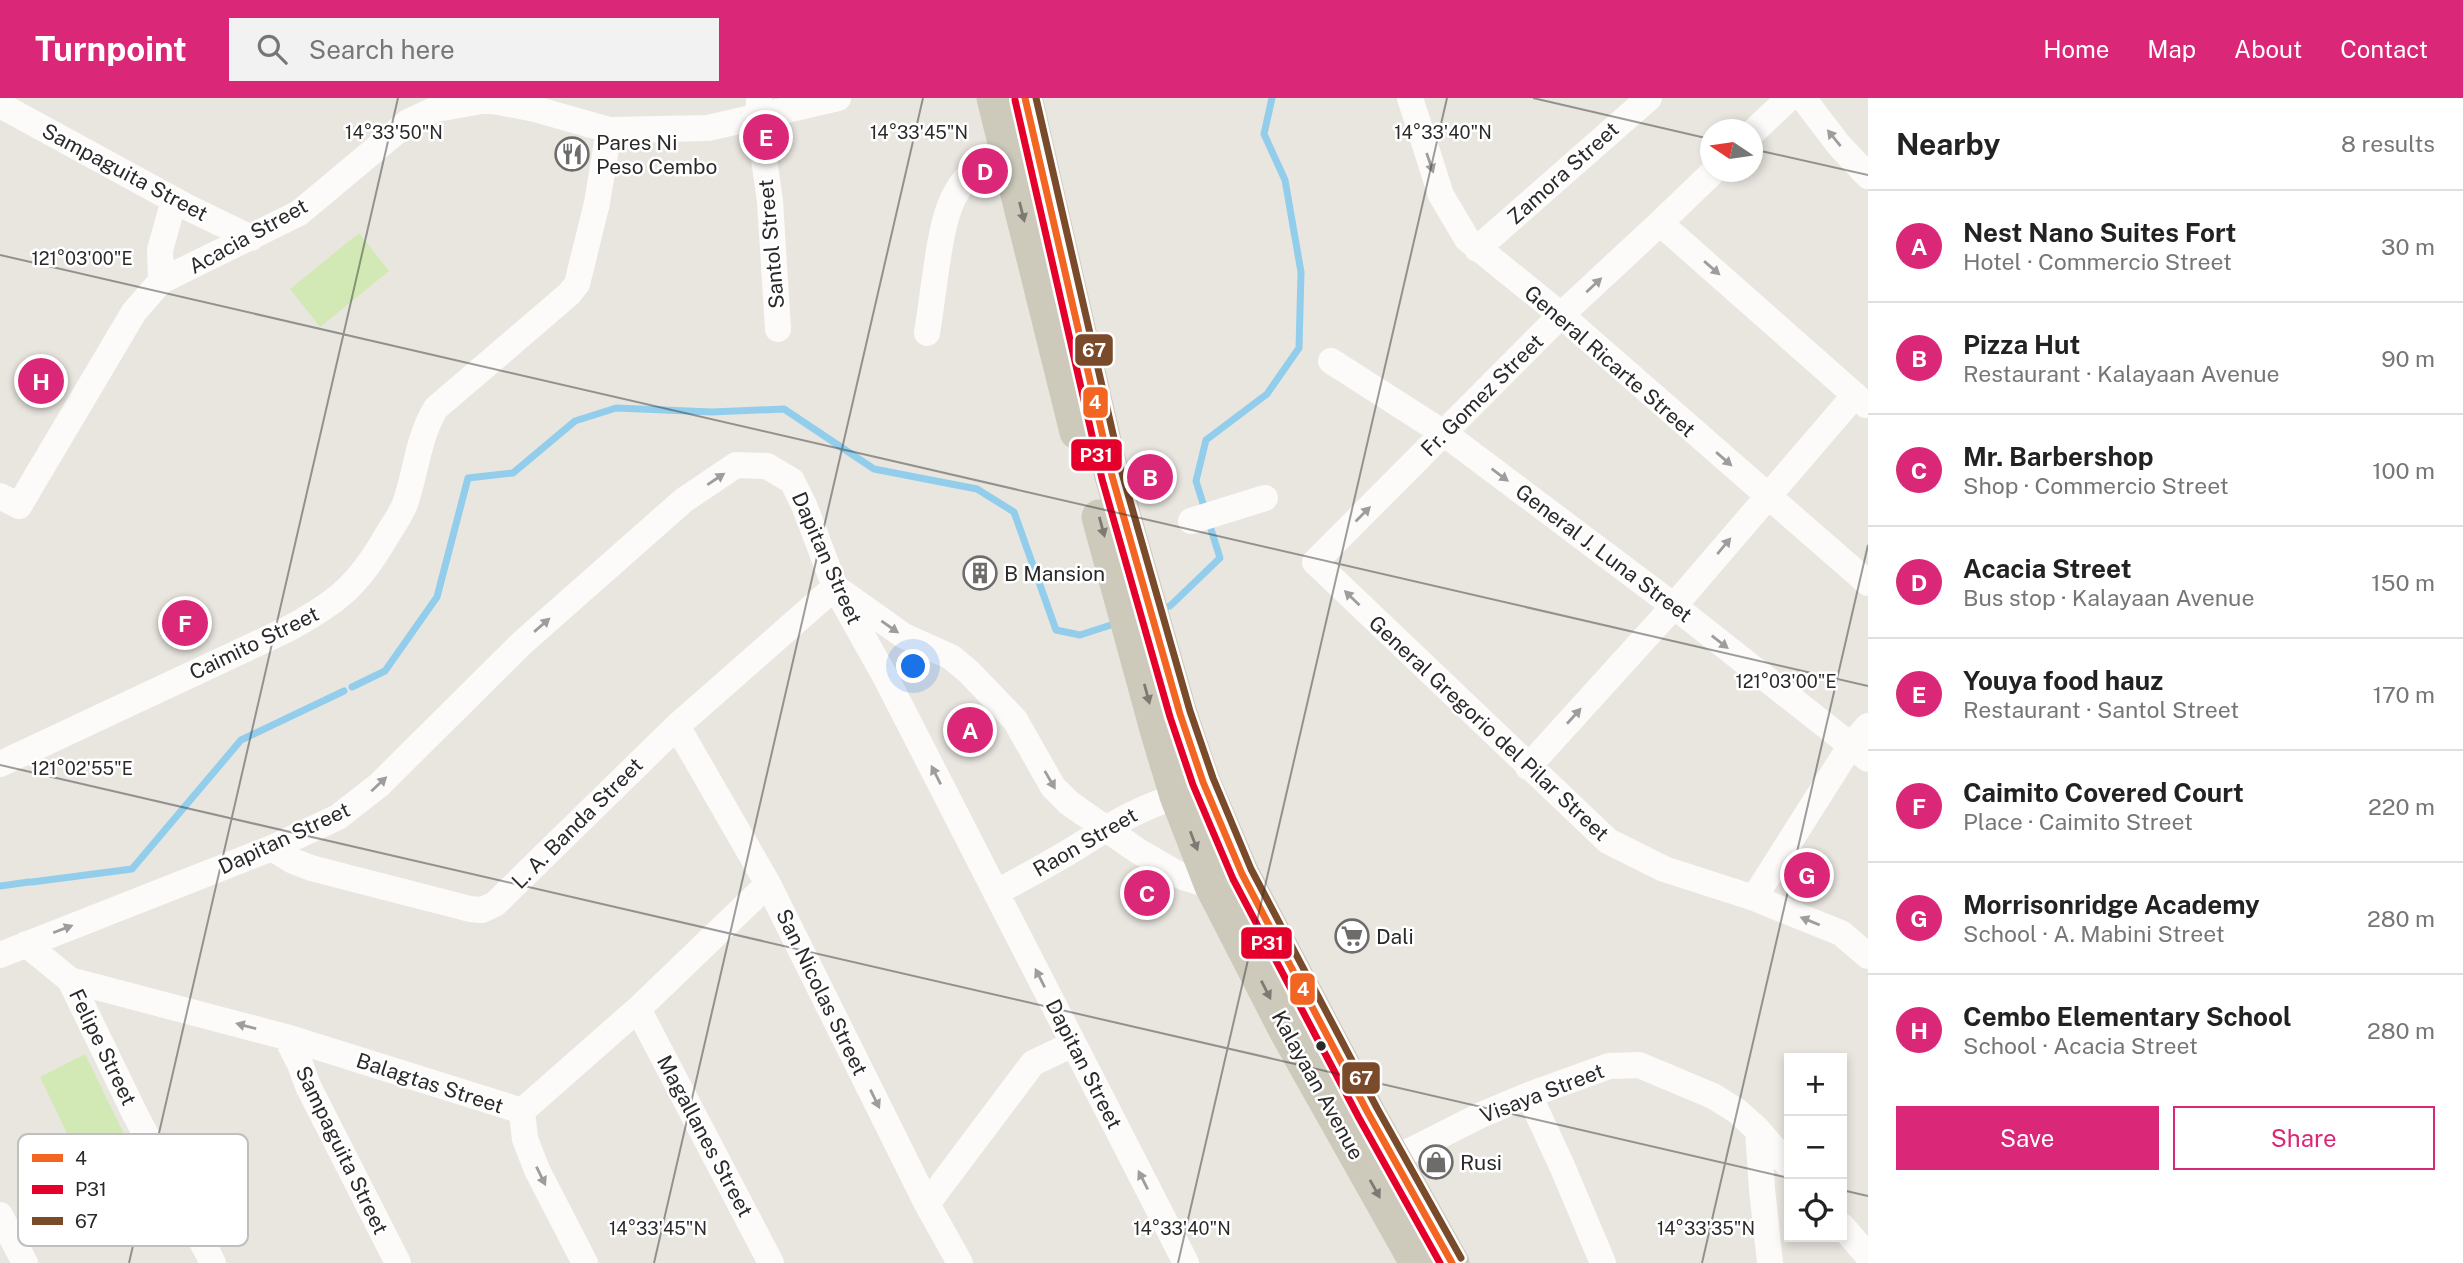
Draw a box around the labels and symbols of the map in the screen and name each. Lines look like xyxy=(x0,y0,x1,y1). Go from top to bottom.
pin: E xyxy=(743,111,789,163)
street label: Zamora Street xyxy=(1502,117,1624,229)
street label: Sampaguita Street xyxy=(38,118,212,226)
north arrow xyxy=(1700,119,1763,182)
text: 14°33'50"N xyxy=(345,122,443,143)
text: 14°33'45"N xyxy=(870,122,968,143)
text: 14°33'40"N xyxy=(1394,122,1492,143)
place label: Pares Ni Peso Cembo xyxy=(596,130,717,179)
one-way arrow xyxy=(1827,130,1842,147)
restaurant icon: Pares Ni Peso Cembo xyxy=(553,135,591,173)
pin: D xyxy=(962,145,1008,197)
one-way arrow xyxy=(1425,153,1436,174)
street label: Santol Street xyxy=(753,178,789,310)
street label: Acacia Street xyxy=(184,193,312,279)
one-way arrow xyxy=(1017,201,1028,223)
text: 121°03'00"E xyxy=(31,248,133,269)
one-way arrow xyxy=(1703,260,1720,275)
one-way arrow xyxy=(1585,277,1602,293)
street label: General Ricarte Street xyxy=(1519,280,1701,442)
street label: Fr. Gomez Street xyxy=(1416,329,1548,461)
line badge: 67 xyxy=(1074,333,1114,367)
text: 67 xyxy=(1082,339,1106,361)
pin: H xyxy=(18,355,64,407)
line badge: 4 xyxy=(1082,386,1109,419)
text: 4 xyxy=(1089,391,1101,413)
line badge: P31 xyxy=(1070,438,1123,472)
text: P31 xyxy=(1079,444,1113,466)
pin: B xyxy=(1127,451,1173,503)
one-way arrow xyxy=(1715,451,1733,467)
one-way arrow xyxy=(1491,467,1509,481)
one-way arrow xyxy=(706,473,725,486)
street label: General J. Luna Street xyxy=(1511,478,1697,628)
street label: Dapitan Street xyxy=(787,488,867,628)
one-way arrow xyxy=(1355,506,1372,523)
one-way arrow xyxy=(1097,517,1108,539)
one-way arrow xyxy=(1717,537,1732,555)
building icon: B Mansion xyxy=(961,554,999,592)
place label: B Mansion xyxy=(1004,561,1105,586)
one-way arrow xyxy=(1344,591,1361,607)
pin: F xyxy=(162,597,208,649)
street label: Caimito Street xyxy=(185,601,323,685)
street label: General Gregorio del Pilar Street xyxy=(1364,610,1614,846)
one-way arrow xyxy=(533,617,551,633)
one-way arrow xyxy=(881,620,899,634)
one-way arrow xyxy=(1711,634,1729,648)
your location xyxy=(896,649,930,683)
text: 121°03'00"E xyxy=(1735,671,1837,692)
one-way arrow xyxy=(1142,683,1153,705)
pin: A xyxy=(947,704,993,756)
one-way arrow xyxy=(1565,708,1581,725)
street label: L. A. Banda Street xyxy=(506,752,648,894)
text: 121°02'55"E xyxy=(31,758,133,779)
one-way arrow xyxy=(930,766,942,785)
one-way arrow xyxy=(1044,770,1057,789)
one-way arrow xyxy=(370,777,387,793)
street label: Dapitan Street xyxy=(214,797,354,879)
street label: Raon Street xyxy=(1029,802,1141,882)
one-way arrow xyxy=(1189,830,1200,851)
pin: G xyxy=(1784,849,1830,901)
pin: C xyxy=(1124,867,1170,919)
street label: San Nicolas Street xyxy=(771,905,873,1079)
one-way arrow xyxy=(1800,915,1821,926)
supermarket icon: Dali xyxy=(1333,917,1371,955)
one-way arrow xyxy=(52,923,73,934)
place label: Dali xyxy=(1376,924,1414,949)
line badge: P31 xyxy=(1240,926,1293,960)
text: P31 xyxy=(1250,932,1284,954)
one-way arrow xyxy=(1034,968,1045,988)
line badge: 4 xyxy=(1289,972,1316,1006)
text: 4 xyxy=(1297,978,1309,1000)
one-way arrow xyxy=(1260,980,1271,1000)
street label: Felipe Street xyxy=(64,985,142,1109)
street label: Dapitan Street xyxy=(1041,995,1127,1133)
street label: Kalayaan Avenue xyxy=(1267,1006,1369,1164)
one-way arrow xyxy=(235,1021,256,1031)
unlabelled marker xyxy=(1314,1039,1328,1053)
street label: Balagtas Street xyxy=(353,1047,507,1119)
street label: Magallanes Street xyxy=(652,1051,758,1221)
street label: Visaya Street xyxy=(1477,1058,1607,1128)
line badge: 67 xyxy=(1341,1061,1381,1095)
street label: Sampaguita Street xyxy=(290,1062,394,1238)
text: 67 xyxy=(1349,1067,1373,1089)
one-way arrow xyxy=(869,1089,880,1109)
legend xyxy=(18,1134,248,1246)
shop icon: Rusi xyxy=(1417,1143,1455,1181)
text: 4 xyxy=(75,1147,87,1169)
place label: Rusi xyxy=(1460,1150,1502,1175)
one-way arrow xyxy=(535,1166,546,1186)
one-way arrow xyxy=(1138,1170,1150,1190)
text: P31 xyxy=(75,1178,107,1200)
one-way arrow xyxy=(1369,1180,1381,1199)
text: 67 xyxy=(75,1210,98,1232)
text: 14°33'45"N xyxy=(609,1218,707,1239)
text: 14°33'40"N xyxy=(1133,1218,1231,1239)
text: 14°33'35"N xyxy=(1657,1218,1755,1239)

